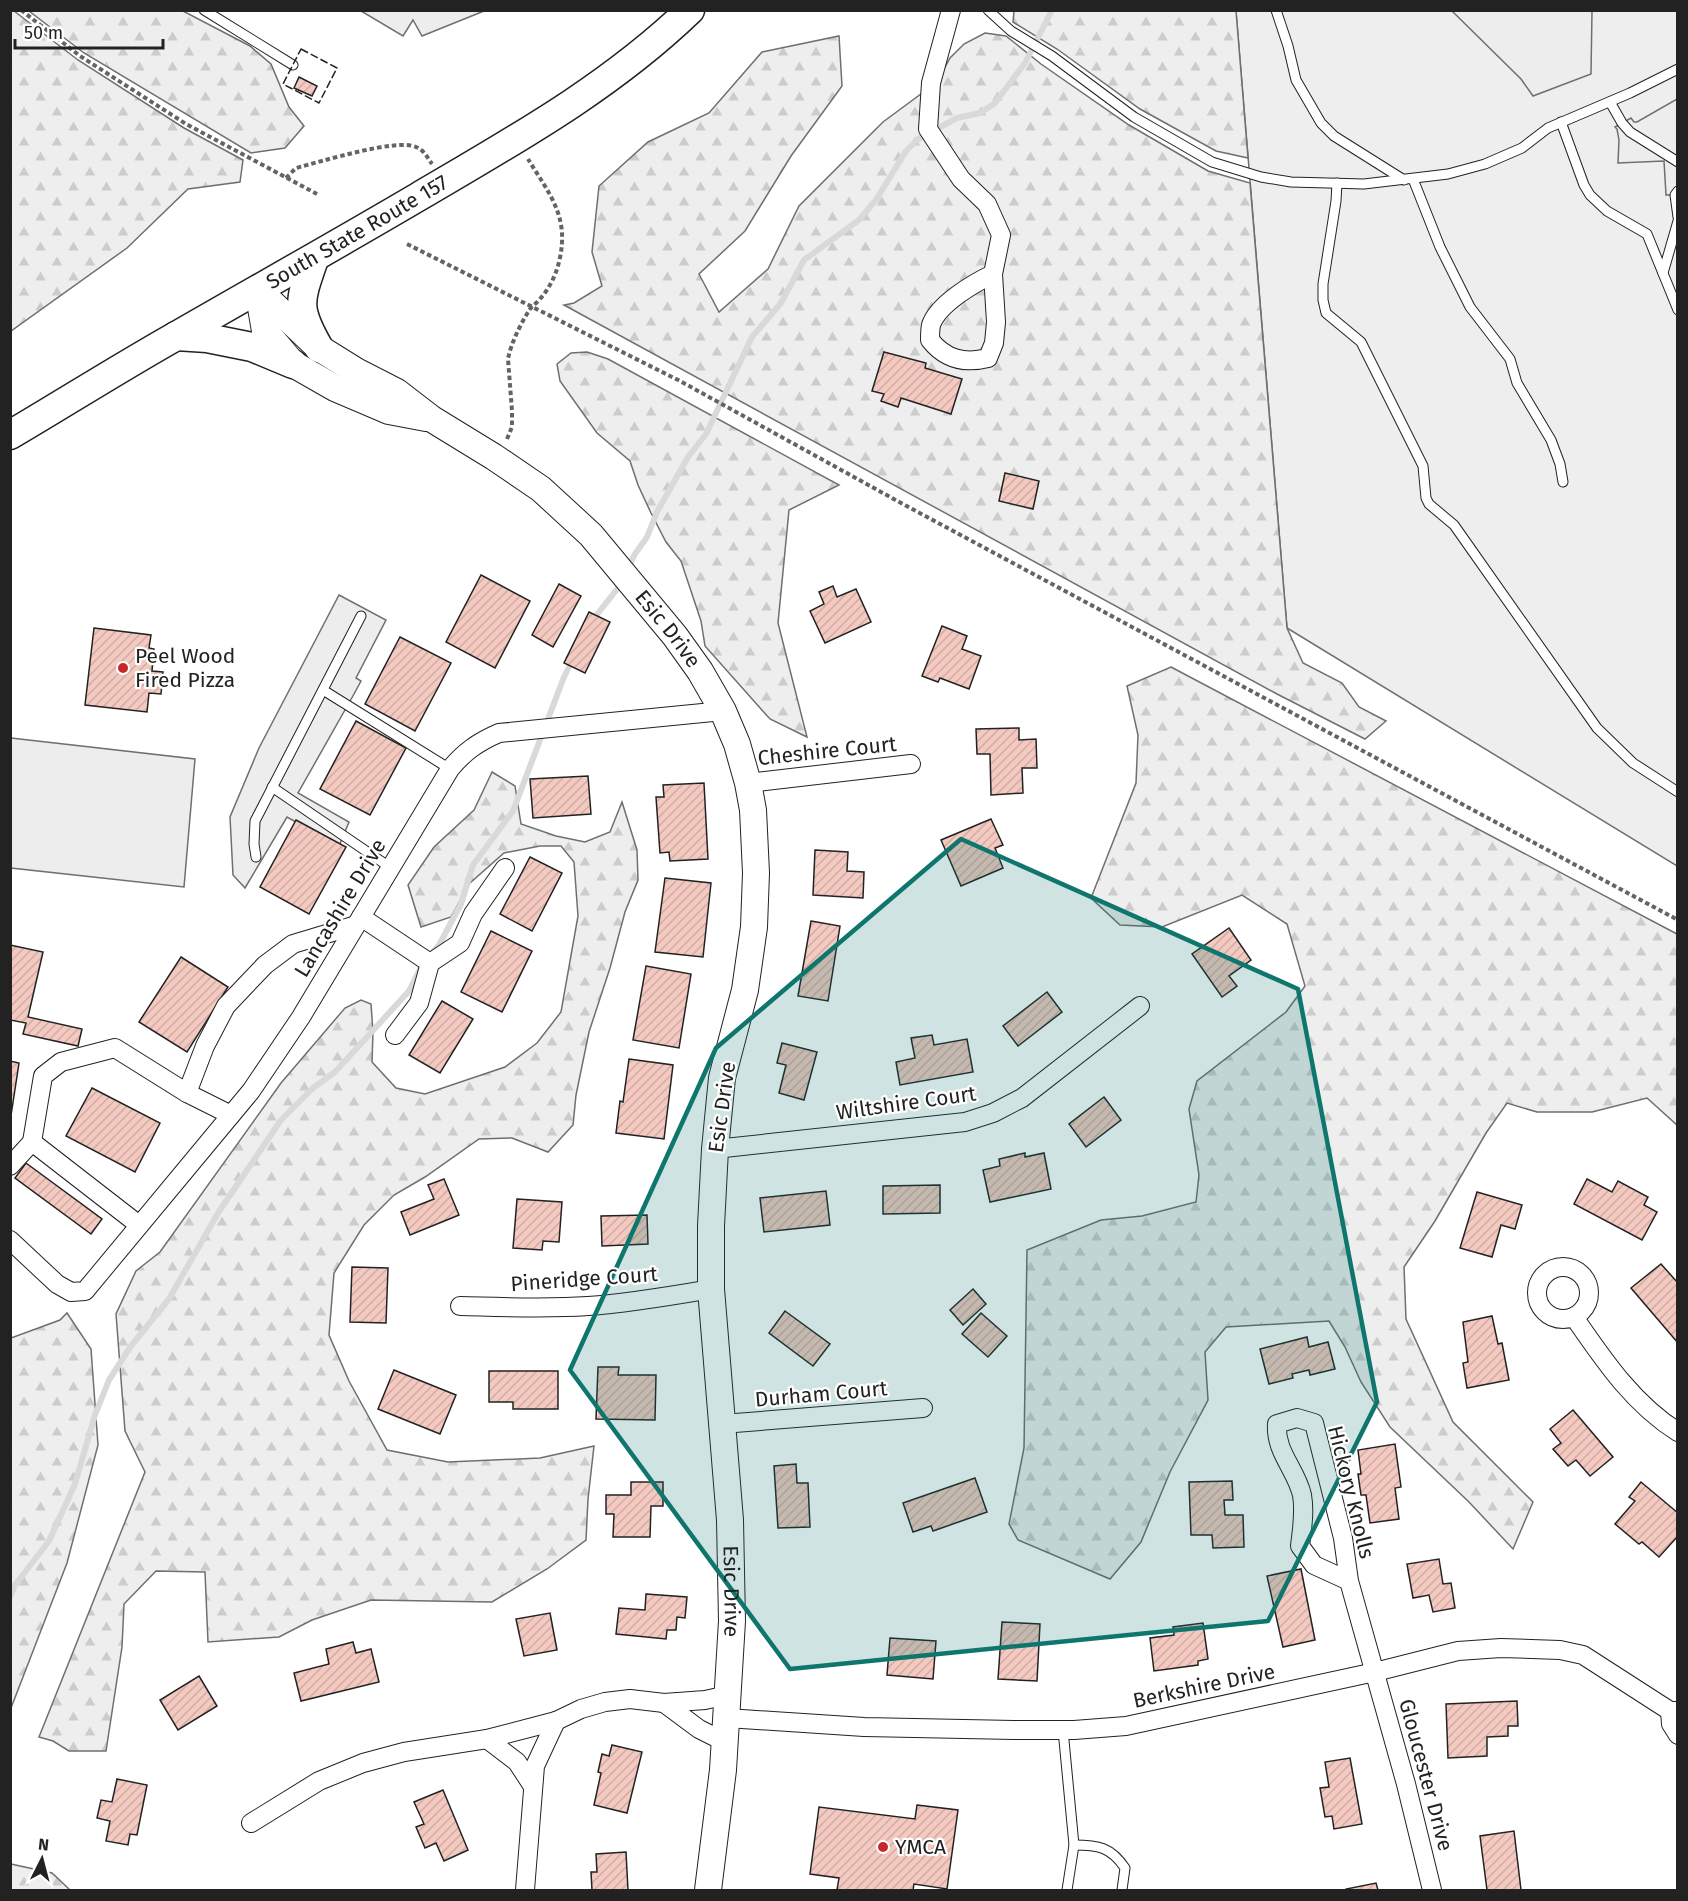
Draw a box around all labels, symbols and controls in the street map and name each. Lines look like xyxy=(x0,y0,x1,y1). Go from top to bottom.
scale bar xyxy=(15,12,164,50)
text: 50 m xyxy=(24,22,63,44)
street label: South State Route 157 xyxy=(261,169,453,295)
street label: Esic Drive xyxy=(629,585,707,673)
place label: Peel Wood Fired Pizza xyxy=(135,643,235,693)
marker: Peel Wood Fired Pizza xyxy=(116,661,130,675)
street label: Cheshire Court xyxy=(756,731,898,771)
street label: Lancashire Drive xyxy=(288,834,392,982)
street label: Esic Drive xyxy=(703,1060,741,1154)
street label: Wiltshire Court xyxy=(834,1080,978,1126)
street label: Pineridge Court xyxy=(509,1261,659,1297)
street label: Durham Court xyxy=(754,1375,889,1413)
street label: Hickory Knolls xyxy=(1322,1423,1380,1561)
street label: Esic Drive xyxy=(718,1545,745,1638)
street label: Berkshire Drive xyxy=(1131,1658,1277,1714)
street label: Gloucester Drive xyxy=(1393,1696,1459,1854)
north arrow xyxy=(12,1829,72,1889)
place label: YMCA xyxy=(895,1834,946,1860)
text: N xyxy=(37,1835,50,1855)
marker: YMCA xyxy=(876,1840,890,1854)

